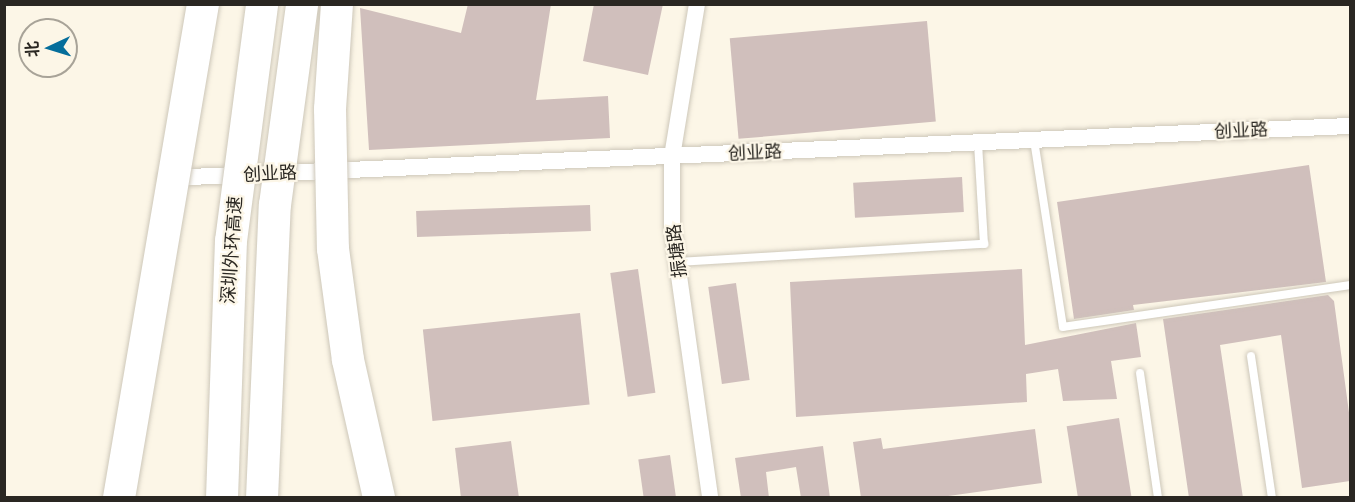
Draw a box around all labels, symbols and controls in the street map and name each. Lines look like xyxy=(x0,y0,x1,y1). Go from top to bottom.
north arrow xyxy=(18,18,78,78)
text: 北 xyxy=(21,40,44,58)
street label: 创业路 xyxy=(1213,118,1269,142)
street label: 创业路 xyxy=(727,140,783,164)
street label: 创业路 xyxy=(242,161,298,185)
street label: 深圳外环高速 xyxy=(216,195,246,305)
street label: 振塘路 xyxy=(662,223,690,279)

